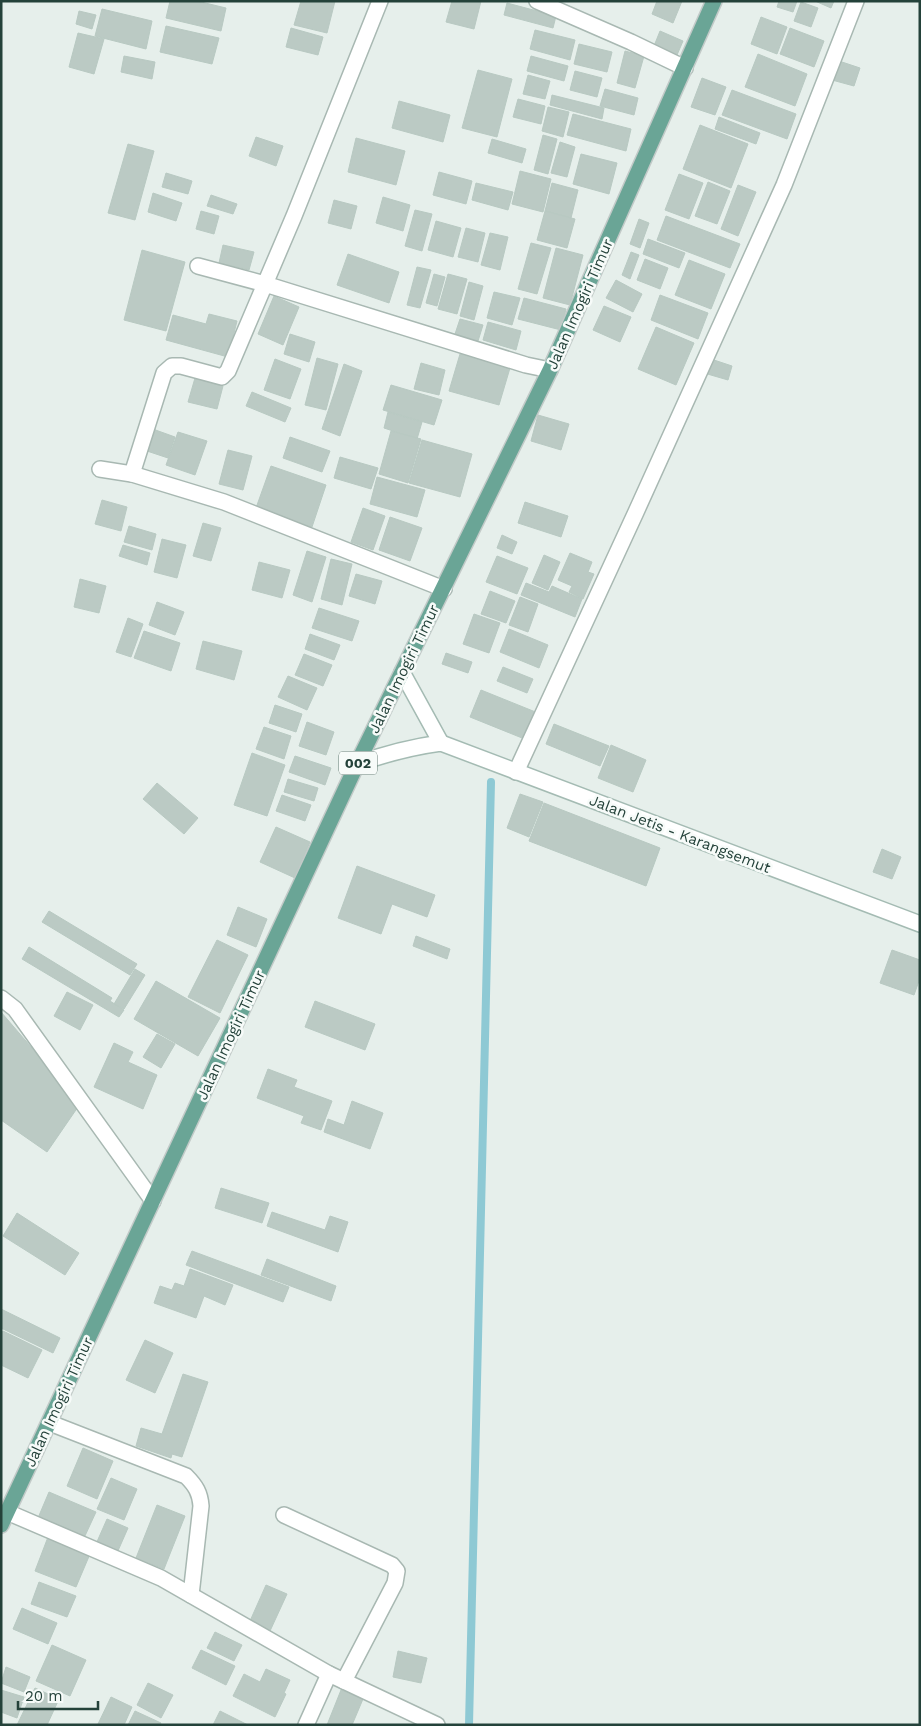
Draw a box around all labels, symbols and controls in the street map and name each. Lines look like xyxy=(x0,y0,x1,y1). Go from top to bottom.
street label: Jalan Imogiri Timur xyxy=(543,236,617,372)
street label: Jalan Imogiri Timur xyxy=(365,602,443,736)
road number: 002 xyxy=(339,751,377,774)
street label: Jalan Jetis - Karangsemut xyxy=(587,791,774,877)
street label: Jalan Imogiri Timur xyxy=(193,967,269,1103)
street label: Jalan Imogiri Timur xyxy=(21,1334,97,1470)
scale bar xyxy=(18,1678,98,1710)
text: 20 m xyxy=(25,1687,63,1705)

